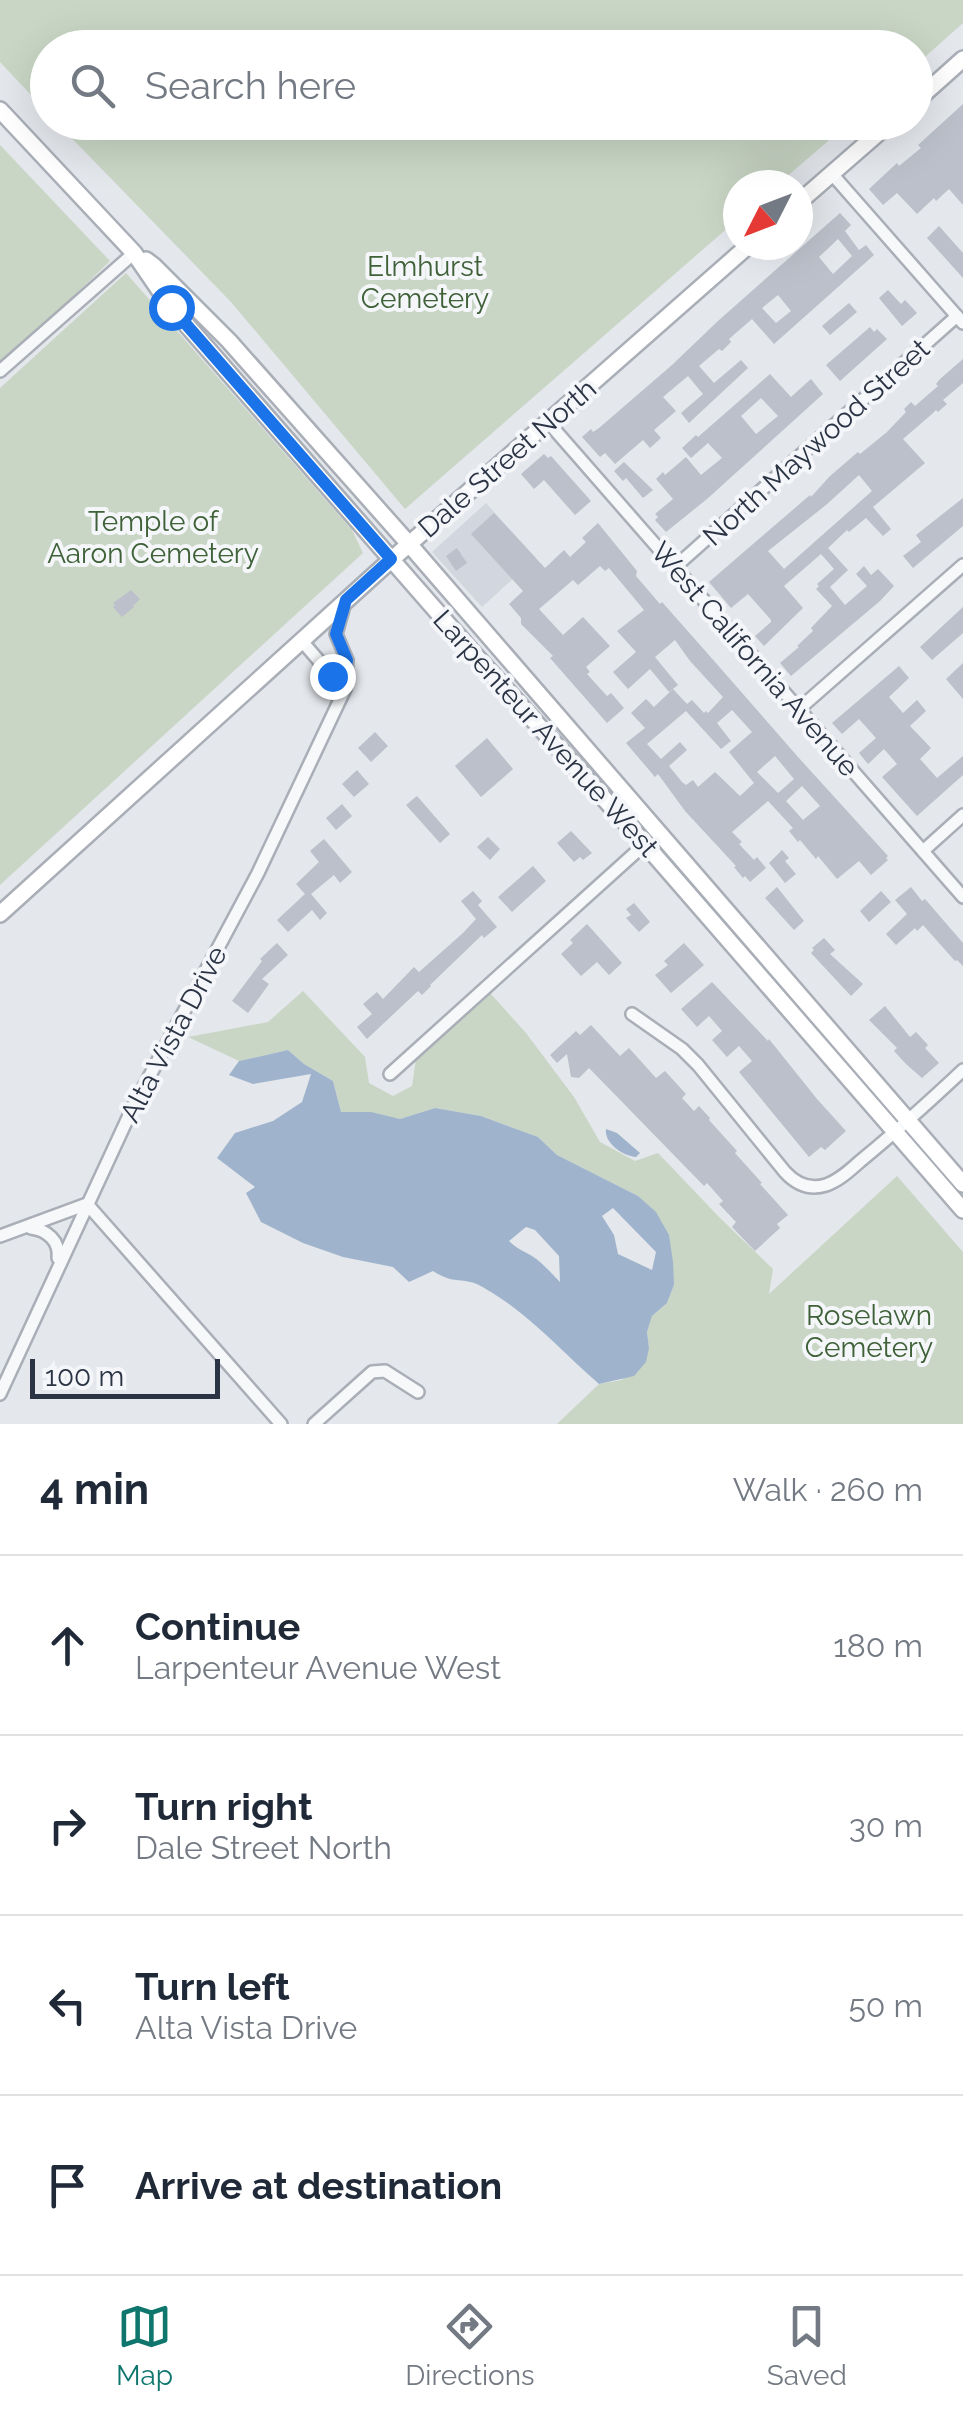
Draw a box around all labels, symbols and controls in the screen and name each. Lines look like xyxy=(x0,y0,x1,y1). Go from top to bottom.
search box xyxy=(30,30,933,140)
icon: search xyxy=(65,58,120,113)
text: Search here xyxy=(145,63,356,108)
north arrow xyxy=(723,170,813,260)
park label: Elmhurst Cemetery xyxy=(361,250,489,315)
route start xyxy=(149,285,195,331)
street label: North Maywood Street xyxy=(696,332,937,553)
street label: Dale Street North xyxy=(412,372,603,545)
park label: Temple of Aaron Cemetery xyxy=(47,505,259,570)
street label: West California Avenue xyxy=(644,535,865,783)
street label: Larpenteur Avenue West xyxy=(426,603,665,864)
route end xyxy=(310,654,356,700)
street label: Alta Vista Drive xyxy=(113,941,234,1128)
park label: Roselawn Cemetery xyxy=(805,1299,933,1364)
scale bar xyxy=(30,1354,220,1398)
text: 100 m xyxy=(45,1360,124,1393)
text: 4 min xyxy=(40,1465,149,1514)
text: Walk · 260 m xyxy=(733,1471,923,1508)
text: Continue xyxy=(135,1604,300,1649)
icon: ahead xyxy=(40,1618,95,1673)
text: 180 m xyxy=(833,1627,923,1664)
text: Larpenteur Avenue West xyxy=(135,1649,501,1686)
text: Turn right xyxy=(135,1784,312,1829)
icon: right xyxy=(40,1798,95,1853)
text: 30 m xyxy=(849,1807,923,1844)
text: Dale Street North xyxy=(135,1829,392,1866)
text: Turn left xyxy=(135,1964,290,2009)
icon: left xyxy=(40,1978,95,2033)
text: 50 m xyxy=(848,1987,923,2024)
text: Alta Vista Drive xyxy=(135,2009,357,2046)
icon: arrive xyxy=(40,2158,95,2213)
text: Arrive at destination xyxy=(135,2163,502,2208)
tab: Map xyxy=(116,2299,173,2392)
tab: Directions xyxy=(405,2299,535,2392)
tab: Saved xyxy=(767,2299,847,2392)

